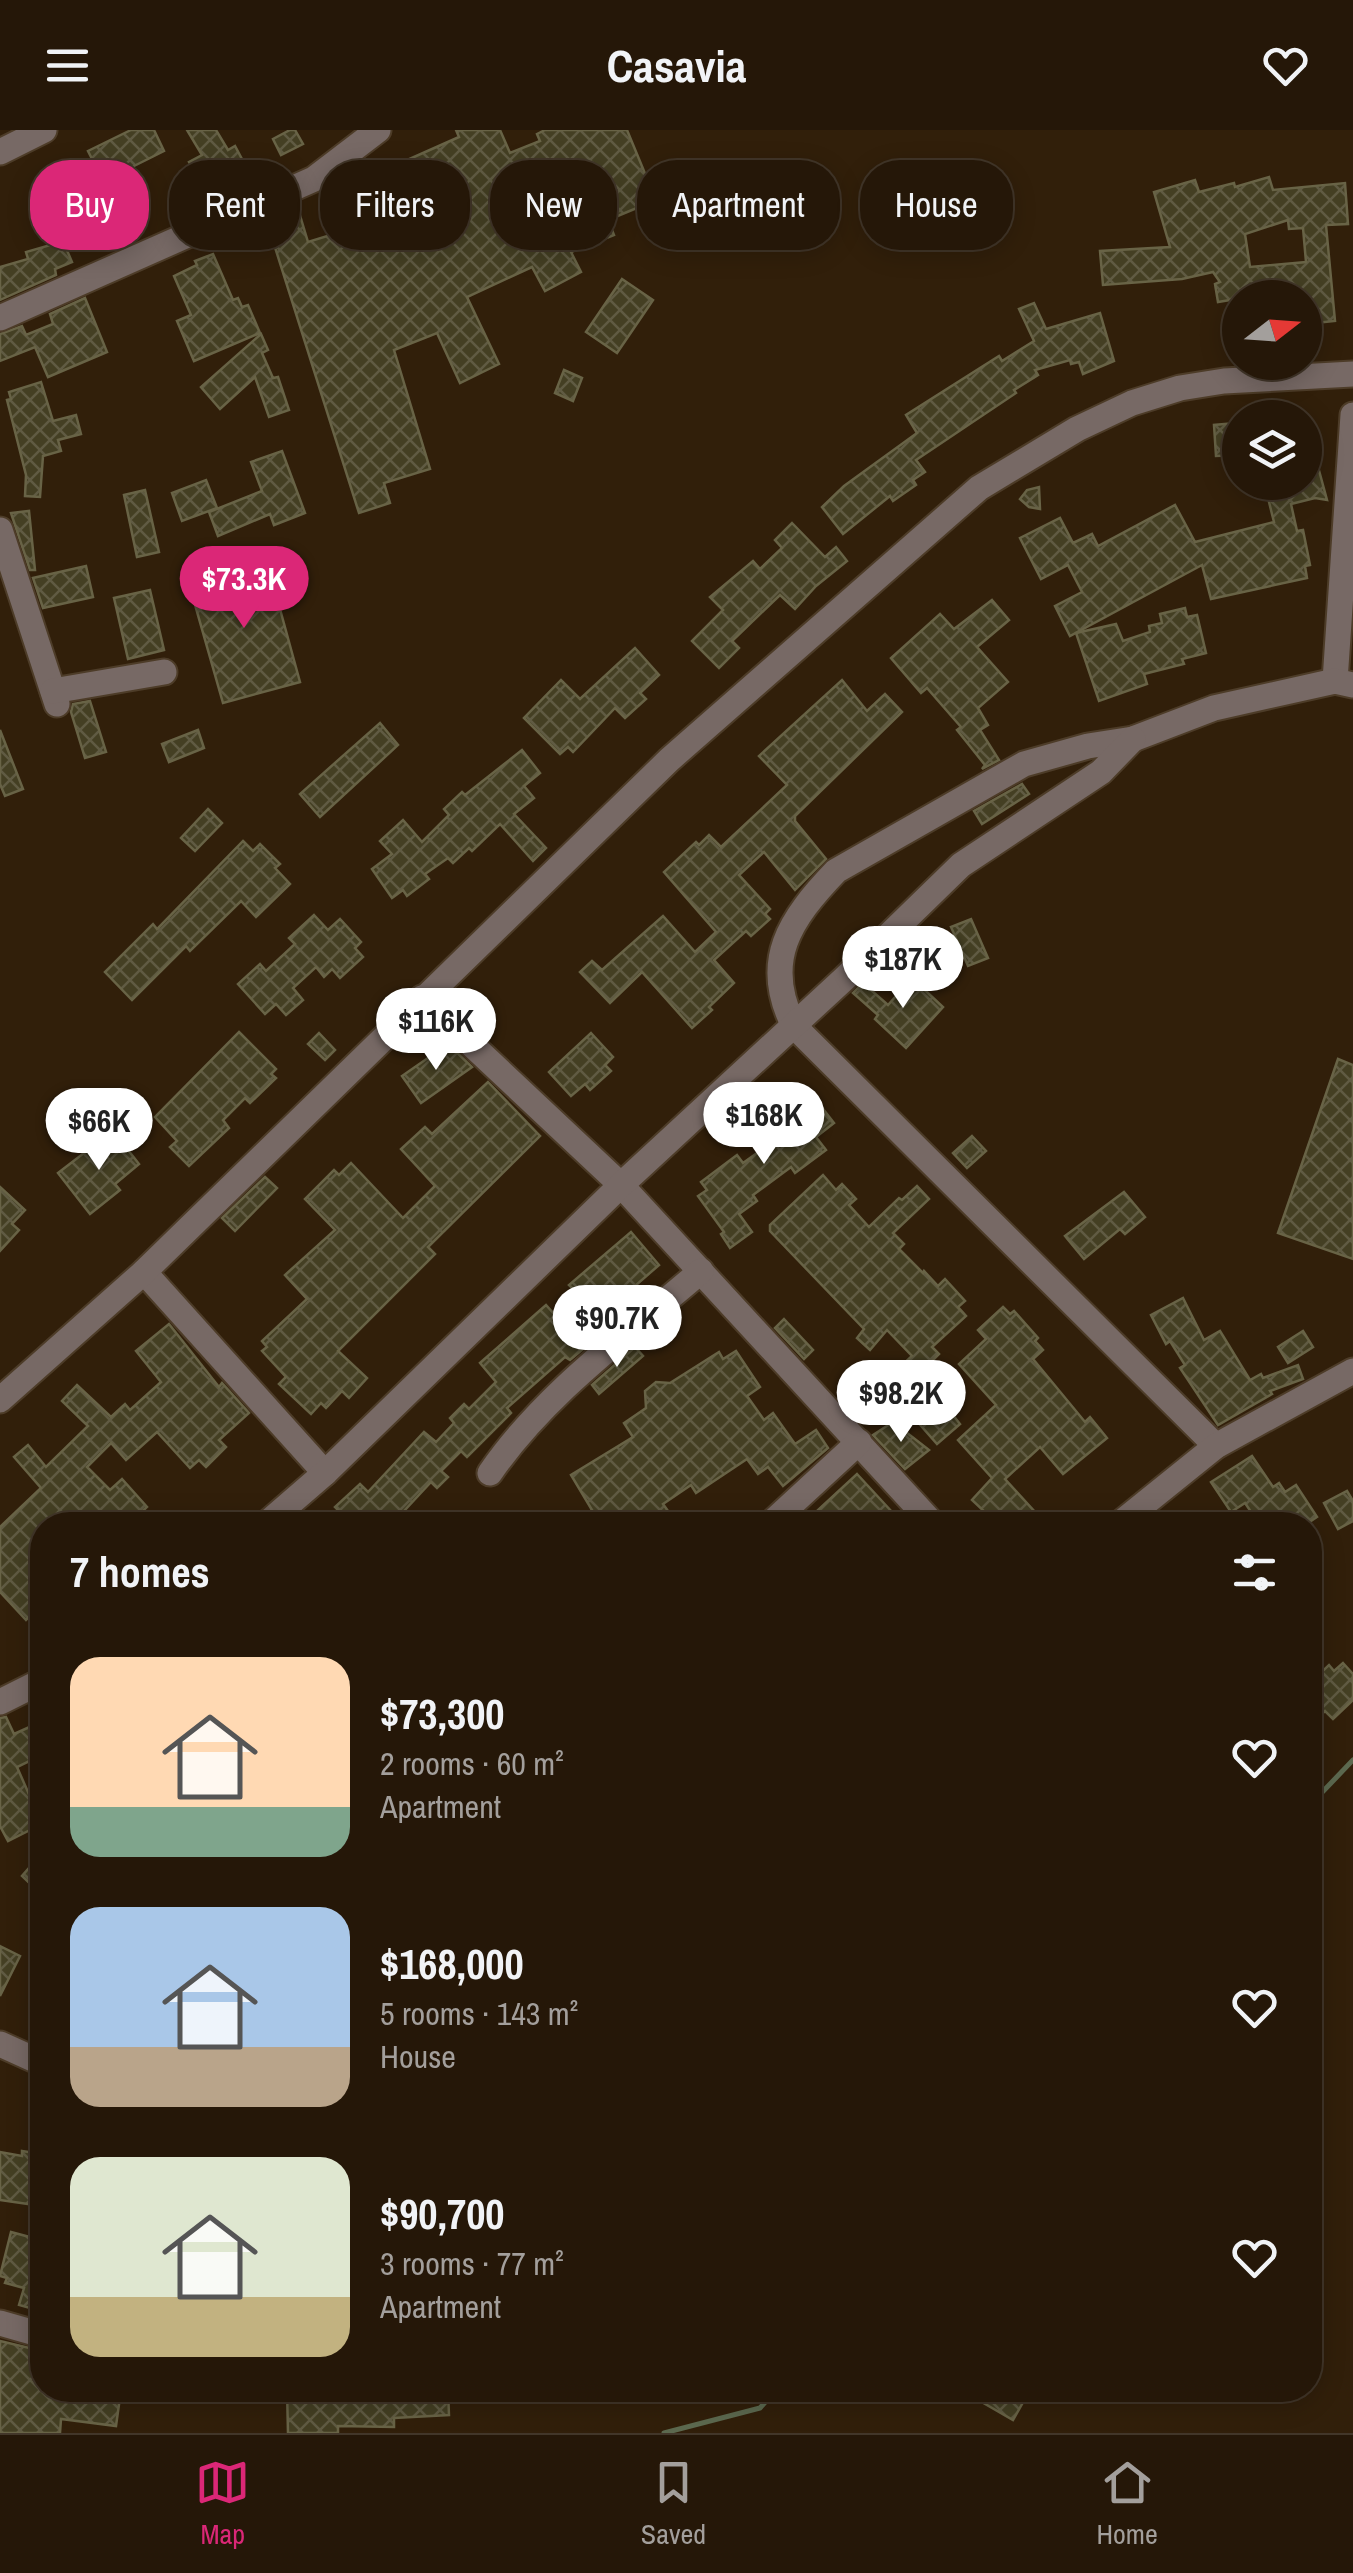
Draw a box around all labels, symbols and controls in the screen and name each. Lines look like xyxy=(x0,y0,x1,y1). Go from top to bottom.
text: Casavia xyxy=(607,35,746,96)
icon: menu xyxy=(40,38,95,93)
icon: heart xyxy=(1258,38,1313,93)
chip: Buy xyxy=(30,160,149,250)
chip: Rent xyxy=(169,160,300,250)
chip: Filters xyxy=(320,160,470,250)
chip: New xyxy=(490,160,617,250)
chip: Apartment xyxy=(637,160,840,250)
chip: House xyxy=(860,160,1013,250)
north arrow xyxy=(1222,280,1322,380)
map controls xyxy=(1222,280,1322,500)
button: layers xyxy=(1222,400,1322,500)
pin: $73.3K xyxy=(163,546,325,631)
text: $73.3K xyxy=(202,557,286,600)
pin: $187K xyxy=(833,926,973,1011)
text: $187K xyxy=(864,937,942,980)
pin: $116K xyxy=(366,988,506,1073)
text: $116K xyxy=(398,999,474,1042)
pin: $168K xyxy=(694,1082,834,1167)
pin: $66K xyxy=(40,1088,158,1173)
text: $168K xyxy=(725,1093,803,1136)
text: $66K xyxy=(68,1099,130,1142)
pin: $90.7K xyxy=(536,1285,698,1370)
text: $90.7K xyxy=(575,1296,659,1339)
pin: $98.2K xyxy=(820,1360,982,1445)
text: $98.2K xyxy=(859,1371,943,1414)
text: 7 homes xyxy=(70,1544,210,1600)
icon: filters xyxy=(1227,1545,1282,1600)
text: $73,300 xyxy=(380,1686,505,1742)
icon: home xyxy=(150,1697,270,1817)
icon: heart xyxy=(1227,1730,1282,1785)
text: 2 rooms · 60 m² xyxy=(380,1742,564,1785)
text: Apartment xyxy=(380,1785,501,1828)
text: $168,000 xyxy=(380,1936,524,1992)
icon: home xyxy=(150,1947,270,2067)
icon: heart xyxy=(1227,1980,1282,2035)
text: 5 rooms · 143 m² xyxy=(380,1992,578,2035)
text: House xyxy=(380,2035,456,2078)
text: $90,700 xyxy=(380,2186,505,2242)
icon: home xyxy=(150,2197,270,2317)
icon: heart xyxy=(1227,2230,1282,2285)
text: 3 rooms · 77 m² xyxy=(380,2242,564,2285)
text: Apartment xyxy=(380,2285,501,2328)
tab: Map xyxy=(195,2455,250,2553)
tab: Saved xyxy=(641,2455,706,2553)
tab: Home xyxy=(1096,2455,1158,2553)

